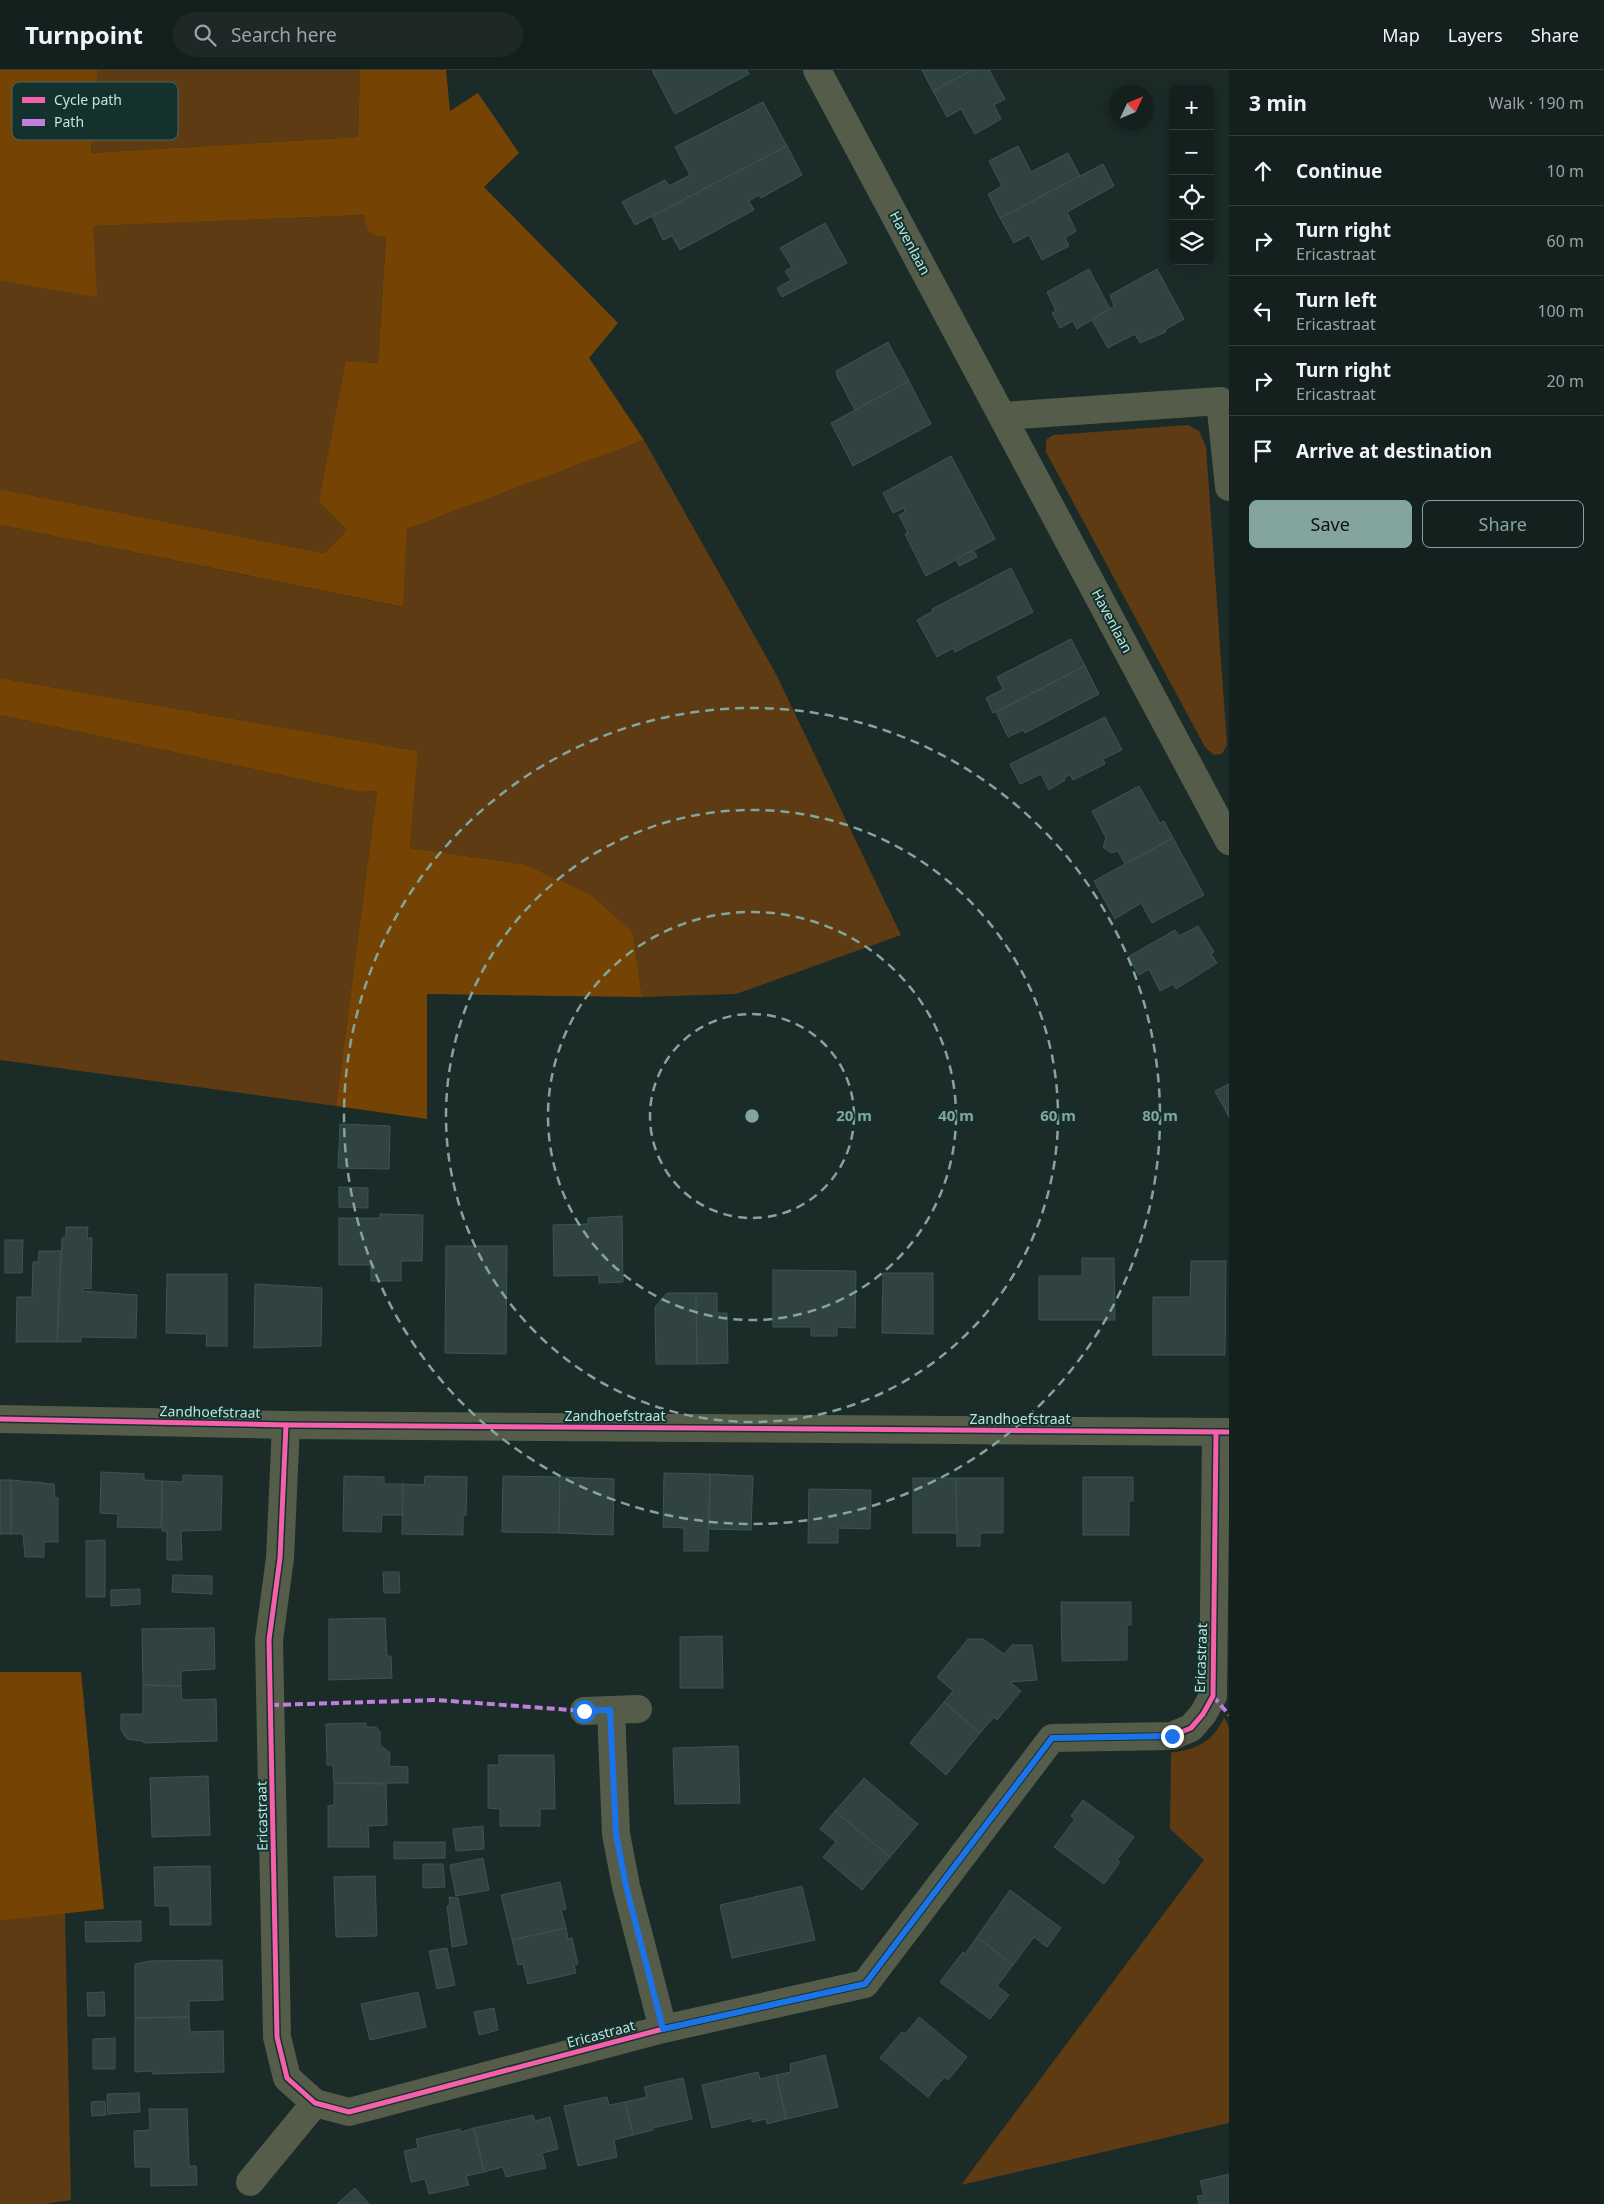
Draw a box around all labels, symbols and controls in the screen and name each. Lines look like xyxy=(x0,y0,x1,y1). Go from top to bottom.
search box xyxy=(173,12,523,57)
text: Turnpoint xyxy=(25,18,143,51)
icon: search xyxy=(191,21,219,49)
text: Search here xyxy=(231,22,337,48)
text: Map xyxy=(1382,23,1420,47)
text: Layers xyxy=(1448,23,1503,47)
text: Share xyxy=(1531,23,1579,47)
legend xyxy=(12,82,178,140)
north arrow xyxy=(1109,85,1154,130)
map controls xyxy=(1169,85,1214,265)
button: + xyxy=(1169,85,1214,130)
text: 3 min xyxy=(1249,89,1307,117)
text: Cycle path xyxy=(54,90,122,109)
text: Walk · 190 m xyxy=(1489,92,1584,114)
text: Path xyxy=(54,112,84,131)
button: − xyxy=(1169,130,1214,175)
icon: ahead xyxy=(1249,157,1277,185)
text: Continue xyxy=(1296,158,1382,184)
text: 10 m xyxy=(1547,160,1584,182)
button: locate xyxy=(1169,175,1214,220)
street label: Havenlaan xyxy=(886,207,935,278)
text: Turn right xyxy=(1296,217,1391,243)
button: layers xyxy=(1169,220,1214,265)
icon: right xyxy=(1249,227,1277,255)
text: 60 m xyxy=(1547,230,1584,252)
text: Ericastraat xyxy=(1296,243,1376,265)
text: Turn left xyxy=(1296,287,1377,313)
icon: left xyxy=(1249,297,1277,325)
text: 100 m xyxy=(1537,300,1584,322)
text: Ericastraat xyxy=(1296,313,1376,335)
text: Turn right xyxy=(1296,357,1391,383)
icon: right xyxy=(1249,367,1277,395)
text: 20 m xyxy=(1547,370,1584,392)
text: Ericastraat xyxy=(1296,383,1376,405)
icon: arrive xyxy=(1249,437,1277,465)
text: Arrive at destination xyxy=(1296,438,1492,464)
button: Save xyxy=(1249,500,1412,548)
button: Share xyxy=(1422,500,1584,548)
street label: Havenlaan xyxy=(1088,585,1137,656)
text: 20 m xyxy=(836,1105,872,1125)
text: 40 m xyxy=(938,1105,974,1125)
text: 60 m xyxy=(1040,1105,1076,1125)
text: 80 m xyxy=(1142,1105,1178,1125)
centre of rings xyxy=(743,1107,761,1125)
street label: Zandhoefstraat xyxy=(159,1401,261,1422)
street label: Zandhoefstraat xyxy=(565,1406,665,1425)
street label: Zandhoefstraat xyxy=(970,1409,1070,1428)
street label: Ericastraat xyxy=(1190,1623,1211,1693)
route start xyxy=(573,1700,596,1723)
route end xyxy=(1161,1725,1184,1748)
street label: Ericastraat xyxy=(251,1781,272,1851)
street label: Ericastraat xyxy=(565,2015,637,2052)

